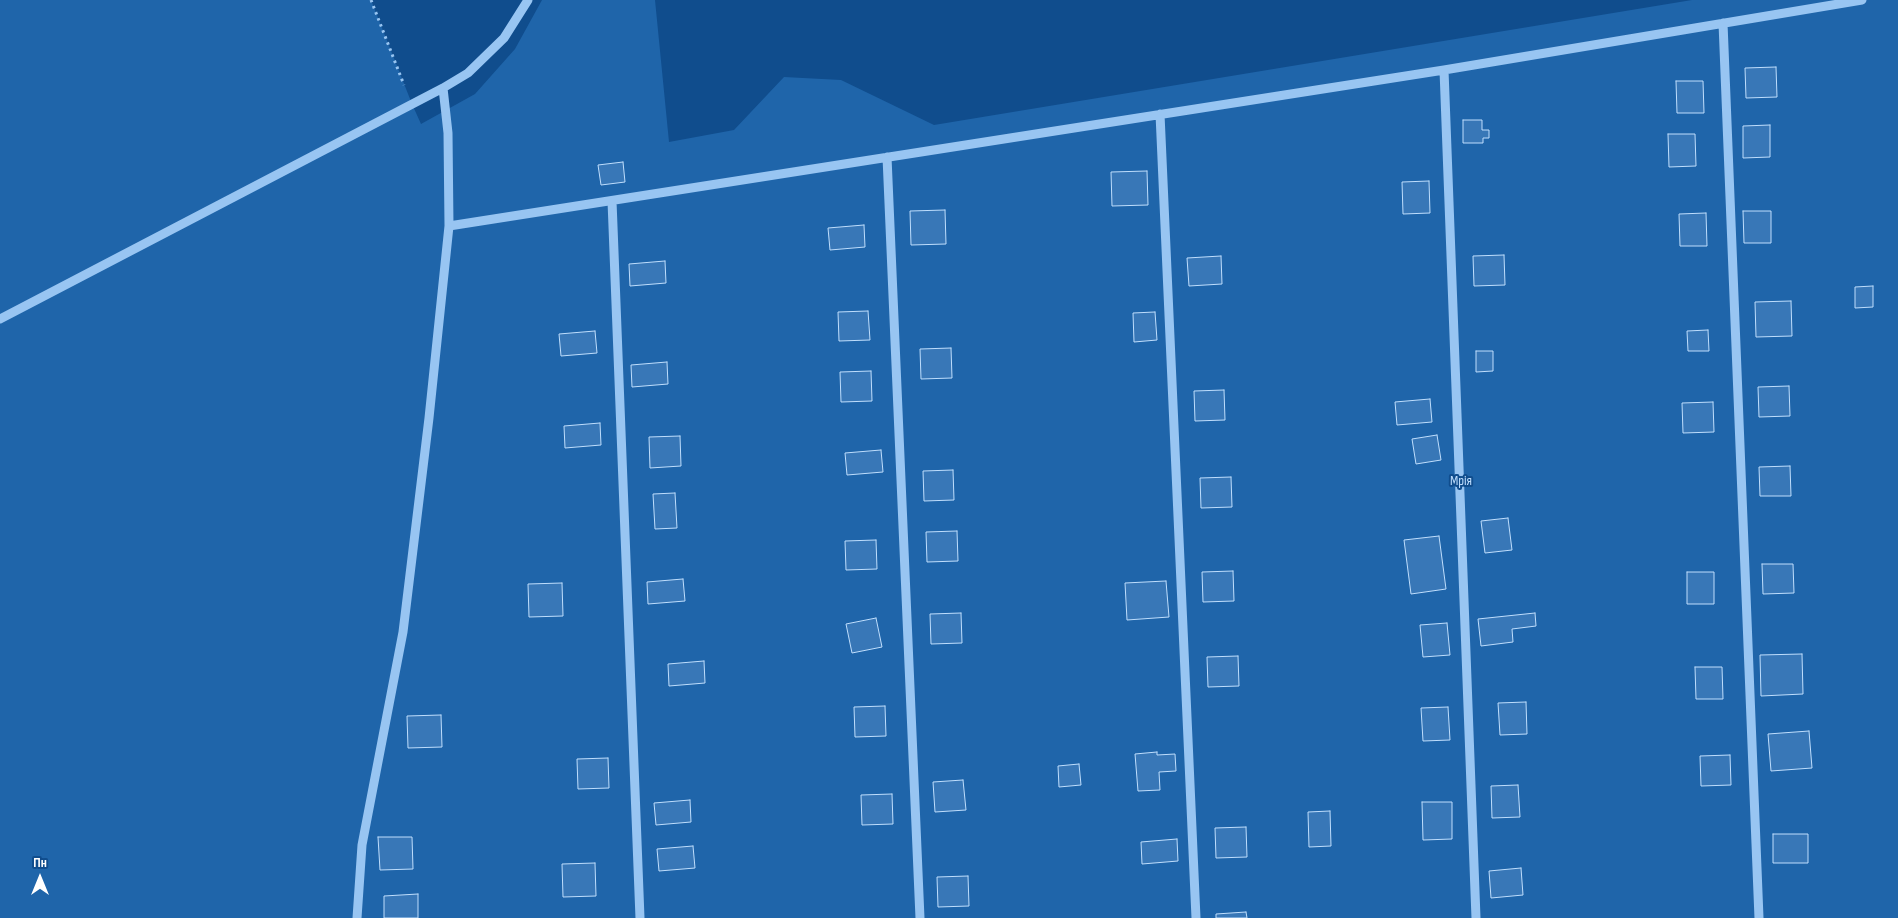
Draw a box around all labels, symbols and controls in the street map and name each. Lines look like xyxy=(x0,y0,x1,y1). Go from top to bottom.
park label: Мрія xyxy=(1450,473,1472,489)
north arrow xyxy=(15,853,65,903)
text: Пн xyxy=(33,854,47,871)

